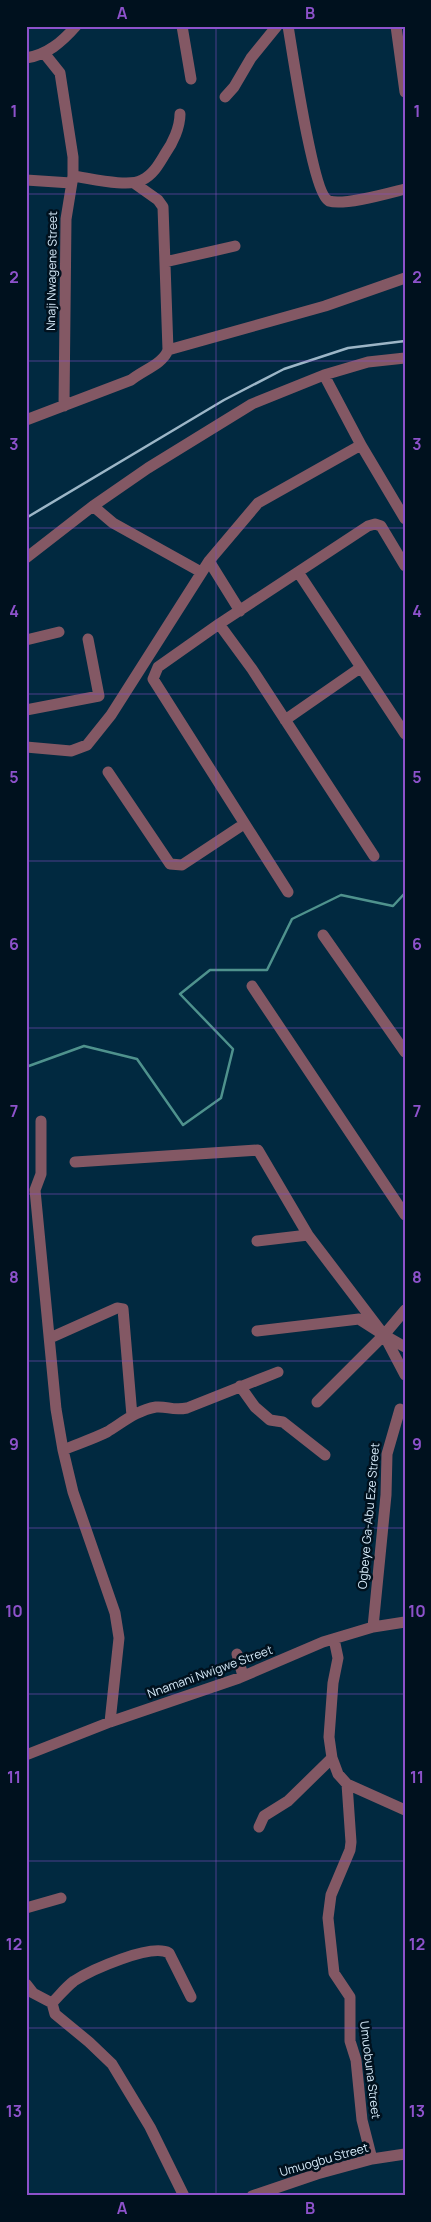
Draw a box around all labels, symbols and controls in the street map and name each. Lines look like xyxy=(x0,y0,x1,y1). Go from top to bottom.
text: A xyxy=(117,2,128,24)
text: B xyxy=(305,2,315,24)
text: 1 xyxy=(10,100,18,122)
text: 1 xyxy=(413,100,421,122)
street label: Nnaji Nwagene Street xyxy=(42,211,61,331)
text: 2 xyxy=(9,266,19,288)
text: 2 xyxy=(412,266,422,288)
text: 3 xyxy=(9,433,19,455)
text: 3 xyxy=(412,433,422,455)
text: 4 xyxy=(9,600,19,622)
text: 4 xyxy=(412,600,422,622)
text: 5 xyxy=(9,766,19,788)
text: 5 xyxy=(412,766,422,788)
text: 6 xyxy=(9,933,19,955)
text: 6 xyxy=(412,933,422,955)
text: 7 xyxy=(10,1100,18,1122)
text: 7 xyxy=(413,1100,421,1122)
text: 8 xyxy=(9,1266,19,1288)
text: 8 xyxy=(412,1266,422,1288)
text: 9 xyxy=(9,1433,19,1455)
text: 9 xyxy=(412,1433,422,1455)
street label: Ogbeye Ga-Abu Eze Street xyxy=(354,1442,383,1590)
text: 10 xyxy=(5,1600,23,1622)
text: 10 xyxy=(408,1600,426,1622)
street label: Nnamani Nwigwe Street xyxy=(145,1641,275,1702)
text: 11 xyxy=(7,1766,21,1788)
text: 11 xyxy=(410,1766,424,1788)
text: 12 xyxy=(6,1933,22,1955)
text: 12 xyxy=(409,1933,425,1955)
street label: Umuobuna Street xyxy=(356,2020,385,2120)
text: 13 xyxy=(6,2100,22,2122)
text: 13 xyxy=(409,2100,425,2122)
street label: Umuogbu Street xyxy=(277,2139,371,2180)
text: A xyxy=(117,2197,128,2219)
text: B xyxy=(305,2197,315,2219)

